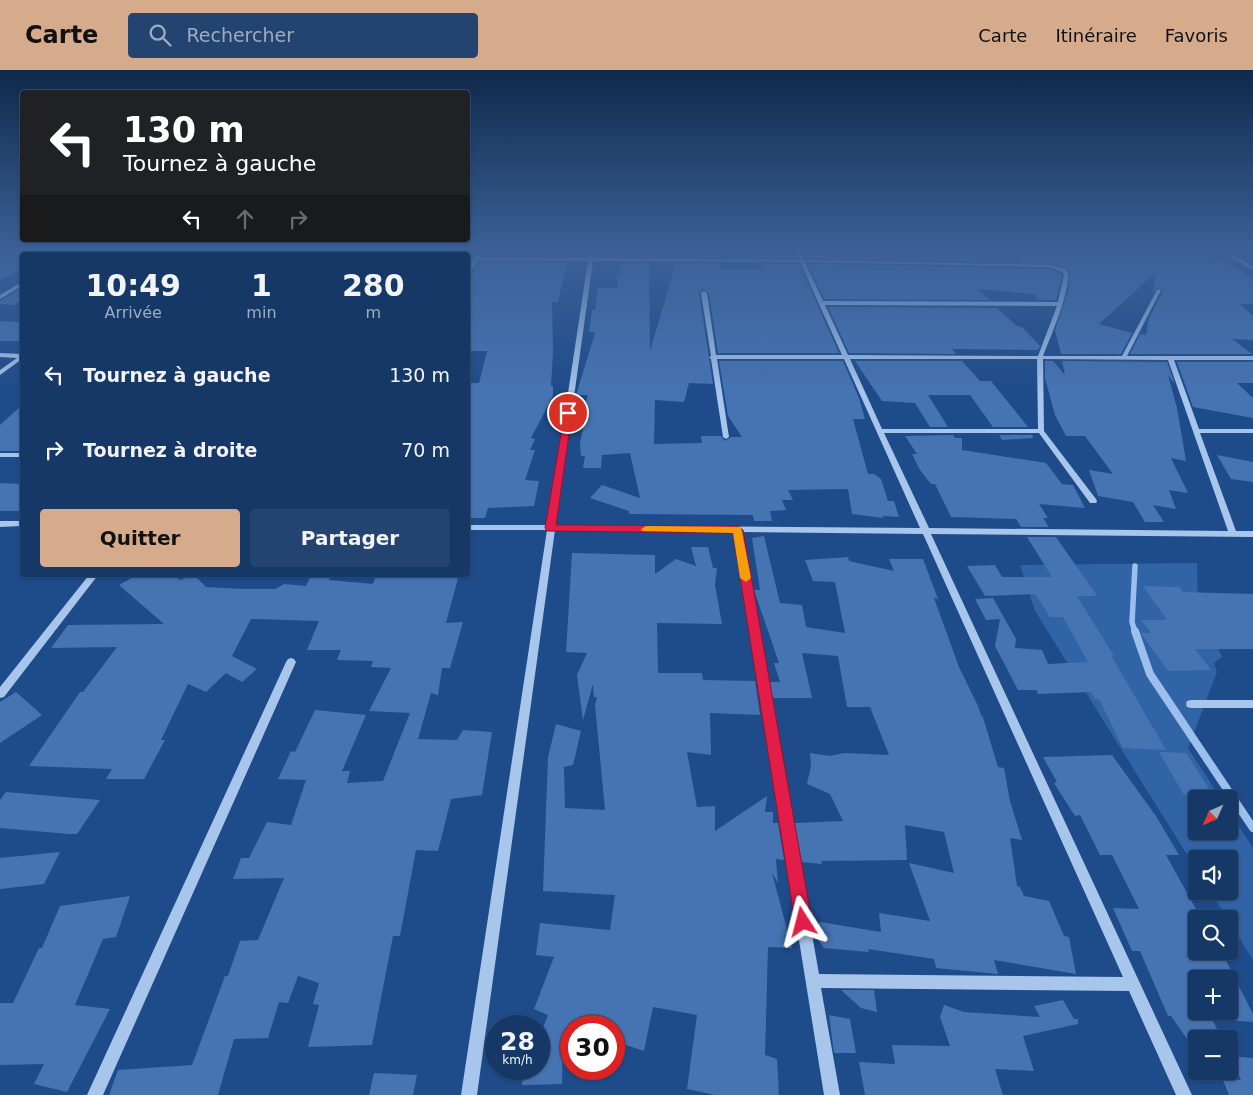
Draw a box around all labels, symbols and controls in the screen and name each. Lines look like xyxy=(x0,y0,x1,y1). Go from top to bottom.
search box xyxy=(128,13,478,58)
text: Carte xyxy=(25,21,98,49)
icon: search xyxy=(146,21,174,49)
text: Rechercher xyxy=(186,24,294,46)
text: Carte xyxy=(978,25,1027,46)
text: Itinéraire xyxy=(1055,25,1137,46)
text: Favoris xyxy=(1165,25,1228,46)
icon: left xyxy=(40,110,105,175)
text: 130 m xyxy=(123,110,245,150)
text: Tournez à gauche xyxy=(123,151,316,176)
icon: left xyxy=(178,205,206,233)
icon: ahead xyxy=(231,205,259,233)
icon: right xyxy=(284,205,312,233)
text: 10:49 xyxy=(85,268,181,303)
text: 1 xyxy=(251,268,272,303)
text: 280 xyxy=(342,268,405,303)
text: Arrivée xyxy=(104,303,162,322)
text: min xyxy=(246,303,277,322)
text: m xyxy=(365,303,381,322)
icon: left xyxy=(40,361,68,389)
text: Tournez à gauche xyxy=(83,364,271,386)
text: 130 m xyxy=(389,364,450,386)
pin xyxy=(547,392,589,434)
icon: arrive xyxy=(554,399,582,427)
icon: right xyxy=(40,436,68,464)
text: Tournez à droite xyxy=(83,439,257,461)
text: 70 m xyxy=(401,439,450,461)
button: Quitter xyxy=(40,509,240,567)
button: Partager xyxy=(250,509,450,567)
north arrow xyxy=(1188,790,1238,840)
map controls xyxy=(1188,790,1238,1080)
button: sound xyxy=(1188,850,1238,900)
position arrow xyxy=(776,895,828,947)
button: search xyxy=(1188,910,1238,960)
button: + xyxy=(1188,970,1238,1020)
speed limit sign: 30 xyxy=(560,1015,625,1080)
text: 28 xyxy=(500,1027,535,1056)
button: − xyxy=(1188,1030,1238,1080)
text: km/h xyxy=(502,1053,533,1067)

